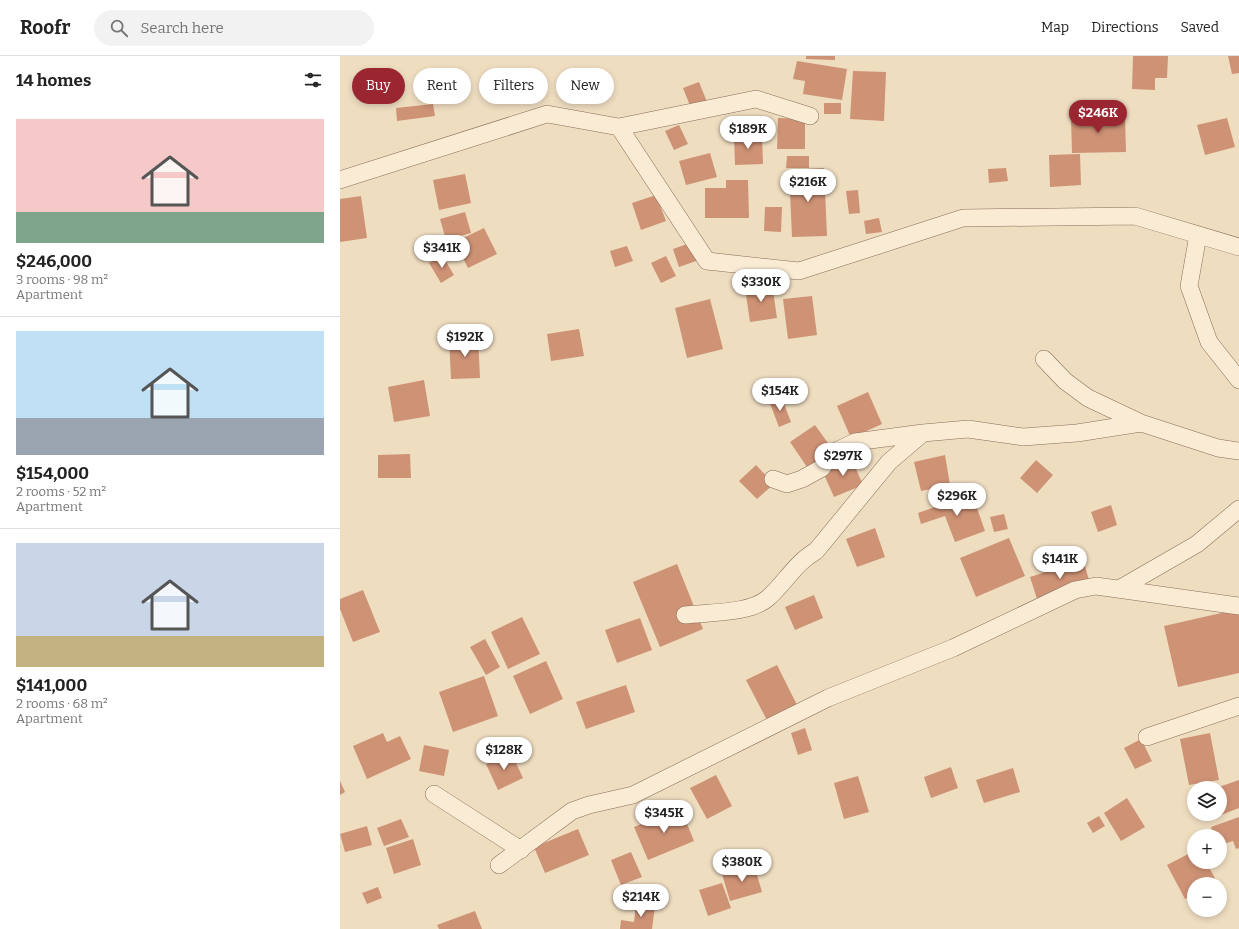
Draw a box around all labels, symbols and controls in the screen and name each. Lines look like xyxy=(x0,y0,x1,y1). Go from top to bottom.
search box xyxy=(94,10,374,46)
text: Roofr xyxy=(20,16,70,39)
icon: search xyxy=(108,17,130,39)
text: Search here xyxy=(140,19,224,37)
text: Map xyxy=(1041,19,1069,36)
text: Directions xyxy=(1091,19,1159,36)
text: Saved xyxy=(1181,19,1219,36)
chip: Buy xyxy=(352,68,405,104)
chip: Rent xyxy=(413,68,471,104)
chip: Filters xyxy=(479,68,548,104)
chip: New xyxy=(556,68,614,104)
icon: filters xyxy=(302,69,324,91)
text: 14 homes xyxy=(16,70,91,91)
pin: $246K xyxy=(1070,100,1126,134)
text: $246K xyxy=(1078,105,1118,120)
pin: $189K xyxy=(720,116,776,150)
text: $189K xyxy=(729,121,767,136)
icon: home xyxy=(134,145,206,217)
pin: $216K xyxy=(780,169,836,203)
text: $216K xyxy=(789,174,827,189)
pin: $341K xyxy=(414,235,470,269)
text: $341K xyxy=(423,240,461,255)
text: $246,000 xyxy=(16,251,92,272)
pin: $330K xyxy=(733,269,789,303)
text: 3 rooms · 98 m² xyxy=(16,272,108,287)
text: $330K xyxy=(741,274,781,289)
text: Apartment xyxy=(16,287,83,302)
pin: $192K xyxy=(437,324,493,358)
text: $192K xyxy=(446,329,484,344)
icon: home xyxy=(134,357,206,429)
pin: $154K xyxy=(752,378,808,412)
text: $154K xyxy=(761,383,799,398)
pin: $297K xyxy=(815,443,871,477)
text: $297K xyxy=(823,448,863,463)
text: $154,000 xyxy=(16,463,89,484)
pin: $296K xyxy=(929,483,985,517)
text: 2 rooms · 52 m² xyxy=(16,484,106,499)
text: $296K xyxy=(937,488,977,503)
text: Apartment xyxy=(16,499,83,514)
pin: $141K xyxy=(1032,546,1088,580)
text: $141K xyxy=(1042,551,1078,566)
icon: home xyxy=(134,569,206,641)
text: $141,000 xyxy=(16,675,87,696)
text: 2 rooms · 68 m² xyxy=(16,696,108,711)
text: Apartment xyxy=(16,711,83,726)
pin: $128K xyxy=(476,737,532,771)
text: $128K xyxy=(485,742,523,757)
map controls xyxy=(1187,781,1227,917)
button: layers xyxy=(1187,781,1227,821)
pin: $345K xyxy=(636,800,692,834)
text: $345K xyxy=(644,805,684,820)
button: + xyxy=(1187,829,1227,869)
pin: $380K xyxy=(714,849,770,883)
text: $380K xyxy=(722,854,762,869)
button: − xyxy=(1187,877,1227,917)
pin: $214K xyxy=(613,884,669,918)
text: $214K xyxy=(622,889,660,904)

